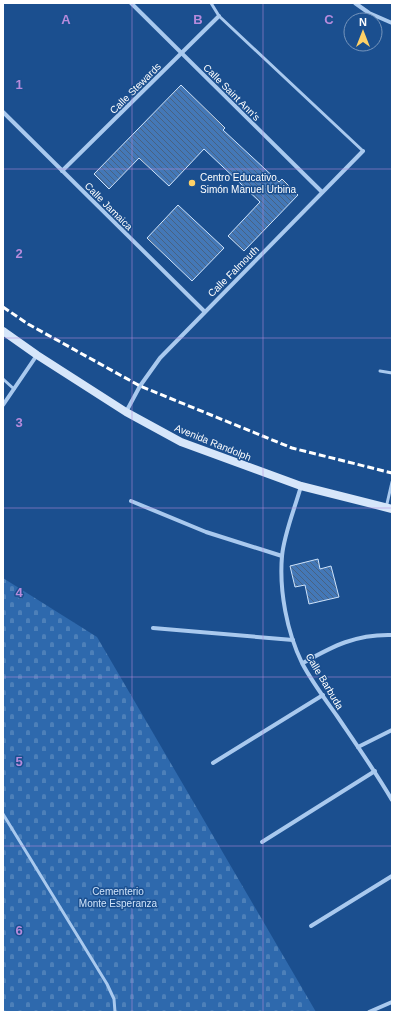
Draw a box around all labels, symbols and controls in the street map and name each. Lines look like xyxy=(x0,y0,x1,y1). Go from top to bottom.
text: A xyxy=(61,12,71,27)
text: B xyxy=(193,12,203,27)
text: C xyxy=(324,12,334,27)
north arrow xyxy=(343,12,383,52)
text: N xyxy=(359,16,367,28)
street label: Calle Stewards xyxy=(108,61,163,116)
street label: Calle Saint Ann's xyxy=(201,62,262,123)
text: 1 xyxy=(15,77,23,92)
place label: Centro Educativo Simón Manuel Urbina xyxy=(200,172,297,195)
marker: Centro Educativo Simón Manuel Urbina xyxy=(187,178,197,188)
street label: Calle Jamaica xyxy=(83,180,135,233)
street label: Calle Falmouth xyxy=(206,244,261,299)
text: 2 xyxy=(15,246,23,261)
text: 3 xyxy=(15,415,23,430)
street label: Avenida Randolph xyxy=(173,422,253,463)
text: 4 xyxy=(15,585,23,600)
street label: Calle Barbuda xyxy=(304,651,346,712)
text: 5 xyxy=(15,754,23,769)
park label: Cementerio Monte Esperanza xyxy=(79,886,158,909)
text: 6 xyxy=(15,923,23,938)

